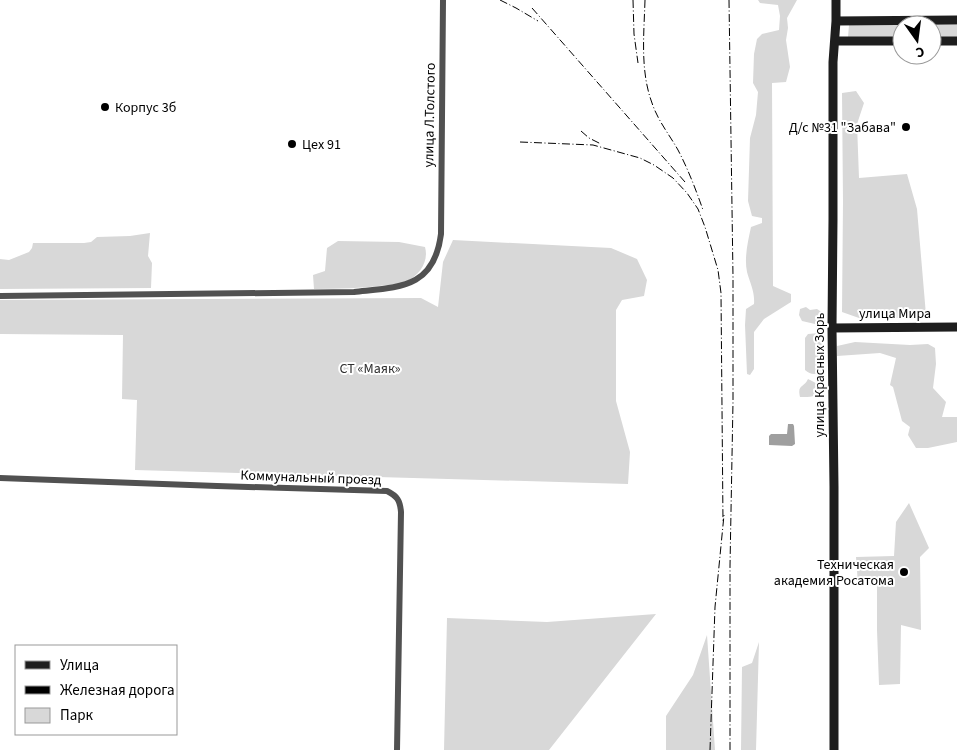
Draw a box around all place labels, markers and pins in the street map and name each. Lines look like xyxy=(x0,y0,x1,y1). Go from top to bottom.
place label: Корпус 3б xyxy=(115,98,176,118)
marker: Корпус 3б xyxy=(99,101,111,113)
place label: Д/с №31 "Забава" xyxy=(789,118,896,138)
marker: Д/с №31 "Забава" xyxy=(900,121,912,133)
place label: Цех 91 xyxy=(302,135,341,155)
marker: Цех 91 xyxy=(286,138,298,150)
place label: Техническая академия Росатома xyxy=(774,555,894,591)
marker: Техническая академия Росатома xyxy=(898,566,910,578)

